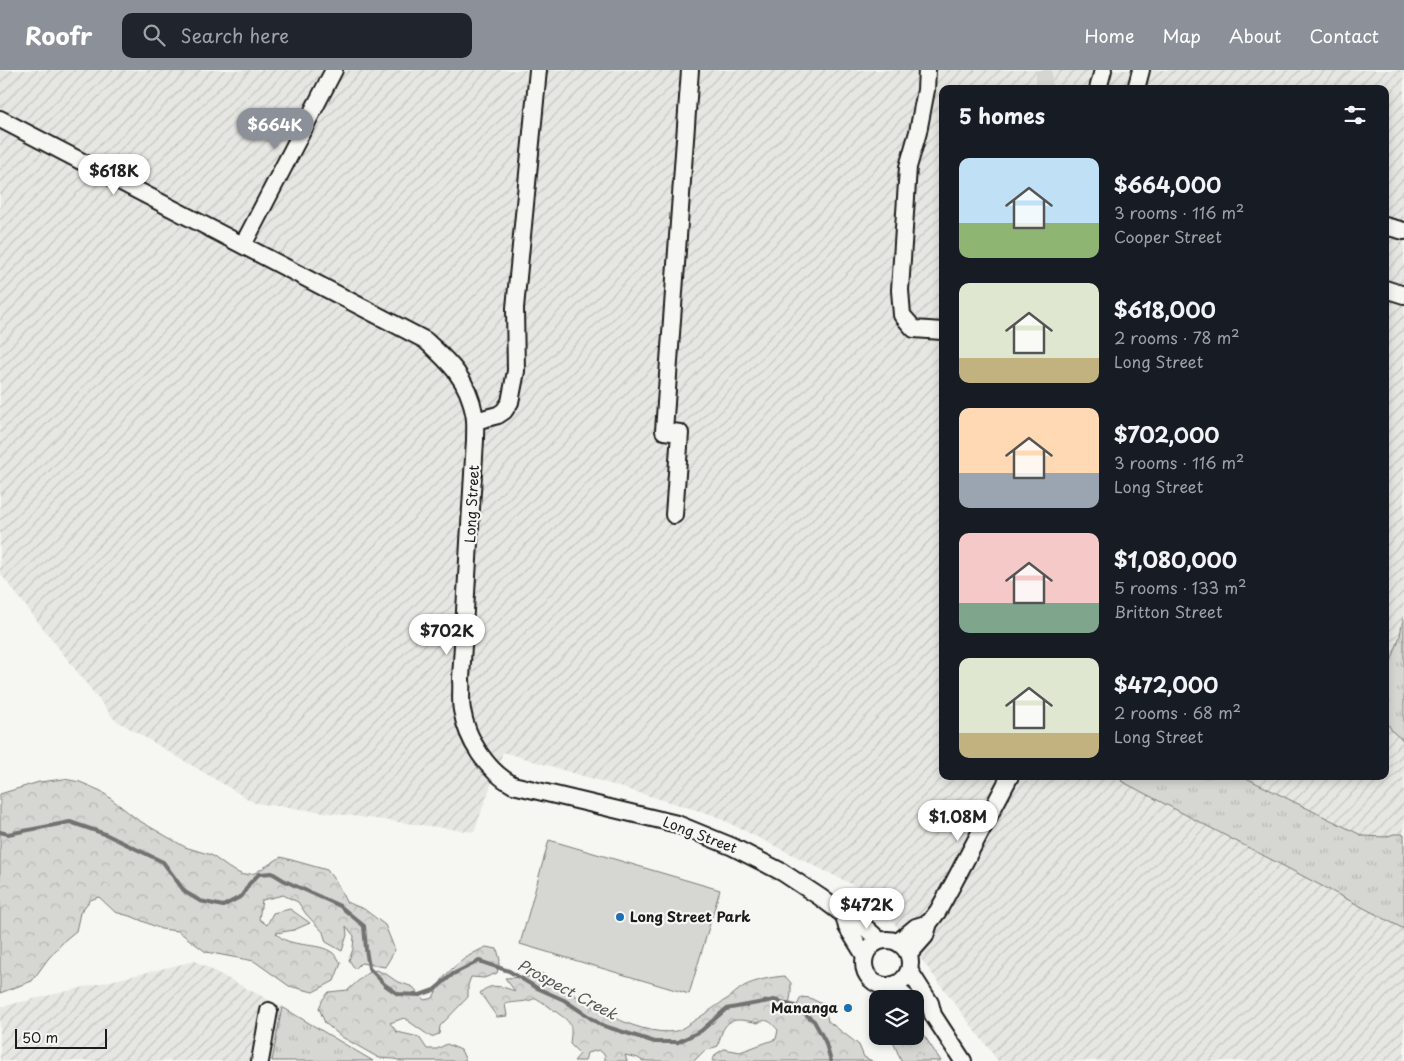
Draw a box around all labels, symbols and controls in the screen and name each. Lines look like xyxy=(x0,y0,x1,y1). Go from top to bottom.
search box xyxy=(122,13,472,58)
text: Roofr xyxy=(25,17,92,53)
icon: search xyxy=(140,21,168,49)
text: Search here xyxy=(180,21,289,49)
text: Home xyxy=(1084,22,1134,49)
text: Map xyxy=(1162,22,1201,49)
text: About xyxy=(1229,22,1281,49)
text: Contact xyxy=(1309,22,1379,49)
text: 5 homes xyxy=(959,99,1045,131)
icon: filters xyxy=(1341,101,1369,129)
pin: $664K xyxy=(240,108,310,150)
text: $664K xyxy=(248,112,302,136)
pin: $618K xyxy=(79,154,149,196)
text: $618K xyxy=(89,158,139,182)
text: $664,000 xyxy=(1114,168,1221,200)
icon: home xyxy=(999,178,1059,238)
text: 3 rooms · 116 m² xyxy=(1114,200,1244,224)
text: Cooper Street xyxy=(1114,224,1222,248)
text: $618,000 xyxy=(1114,293,1216,325)
icon: home xyxy=(999,303,1059,363)
text: 2 rooms · 78 m² xyxy=(1114,325,1240,349)
text: Long Street xyxy=(1114,349,1203,373)
text: $702,000 xyxy=(1114,418,1219,450)
icon: home xyxy=(999,428,1059,488)
text: 3 rooms · 116 m² xyxy=(1114,450,1244,474)
street label: Long Street xyxy=(459,464,484,544)
text: Long Street xyxy=(1114,474,1203,498)
text: $1,080,000 xyxy=(1114,543,1237,575)
icon: home xyxy=(999,553,1059,613)
text: 5 rooms · 133 m² xyxy=(1114,575,1247,599)
text: Britton Street xyxy=(1114,599,1223,623)
pin: $702K xyxy=(412,614,482,656)
text: $702K xyxy=(420,618,474,642)
text: $472,000 xyxy=(1114,668,1218,700)
icon: home xyxy=(999,678,1059,738)
text: 2 rooms · 68 m² xyxy=(1114,700,1241,724)
text: Long Street xyxy=(1114,724,1203,748)
pin: $1.08M xyxy=(917,800,999,842)
text: $1.08M xyxy=(929,804,987,828)
street label: Long Street xyxy=(660,811,741,858)
pin: $472K xyxy=(832,888,902,930)
text: $472K xyxy=(840,892,894,916)
place label: Long Street Park xyxy=(630,906,751,927)
marker: Long Street Park xyxy=(614,911,626,923)
water label: Prospect Creek xyxy=(514,953,622,1025)
map controls xyxy=(869,990,924,1045)
button: layers xyxy=(869,990,924,1045)
place label: Mananga xyxy=(771,997,839,1018)
marker: Mananga xyxy=(842,1002,854,1014)
scale bar xyxy=(15,1026,108,1049)
text: 50 m xyxy=(22,1027,58,1048)

